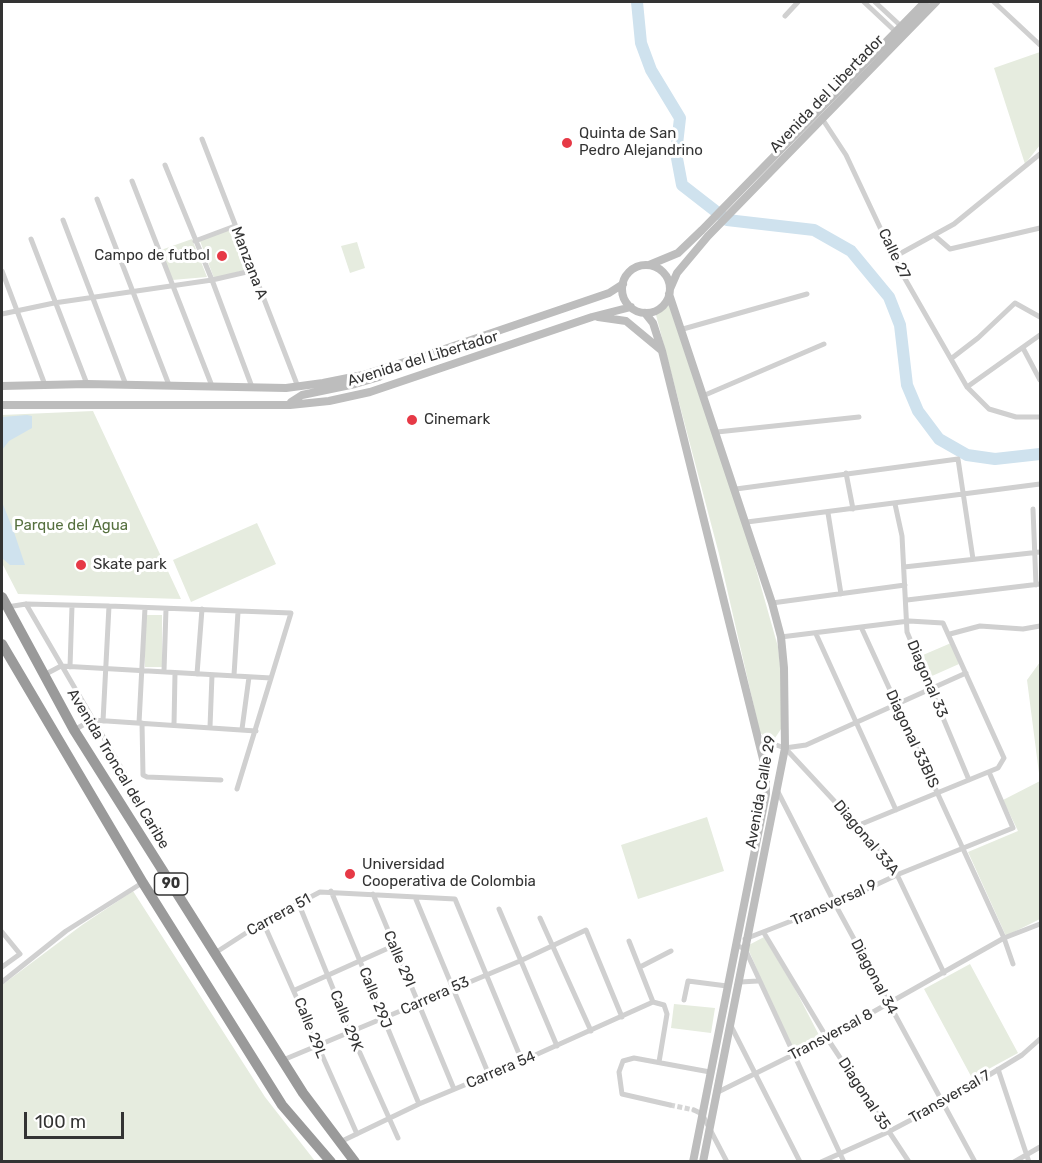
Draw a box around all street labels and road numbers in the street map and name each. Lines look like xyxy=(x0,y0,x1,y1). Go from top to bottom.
street label: Avenida del Libertador xyxy=(766,31,888,157)
street label: Manzana A xyxy=(227,224,271,302)
street label: Calle 27 xyxy=(874,226,914,282)
street label: Avenida del Libertador xyxy=(345,327,501,391)
street label: Diagonal 33 xyxy=(903,637,951,721)
street label: Avenida Troncal del Caribe xyxy=(63,686,173,852)
street label: Diagonal 33BIS xyxy=(881,687,943,791)
street label: Avenida Calle 29 xyxy=(742,734,780,850)
street label: Diagonal 33A xyxy=(829,797,903,879)
road number: 90 xyxy=(154,873,188,895)
street label: Transversal 9 xyxy=(788,876,880,930)
street label: Carrera 51 xyxy=(244,890,314,940)
street label: Calle 29I xyxy=(379,928,419,990)
street label: Diagonal 34 xyxy=(847,936,901,1018)
street label: Calle 29J xyxy=(355,965,395,1031)
street label: Carrera 53 xyxy=(398,973,472,1019)
street label: Calle 29K xyxy=(326,988,366,1054)
street label: Calle 29L xyxy=(290,995,330,1061)
street label: Transversal 8 xyxy=(786,1005,876,1065)
street label: Carrera 54 xyxy=(464,1047,538,1093)
street label: Diagonal 35 xyxy=(834,1055,894,1133)
street label: Transversal 7 xyxy=(906,1066,994,1128)

